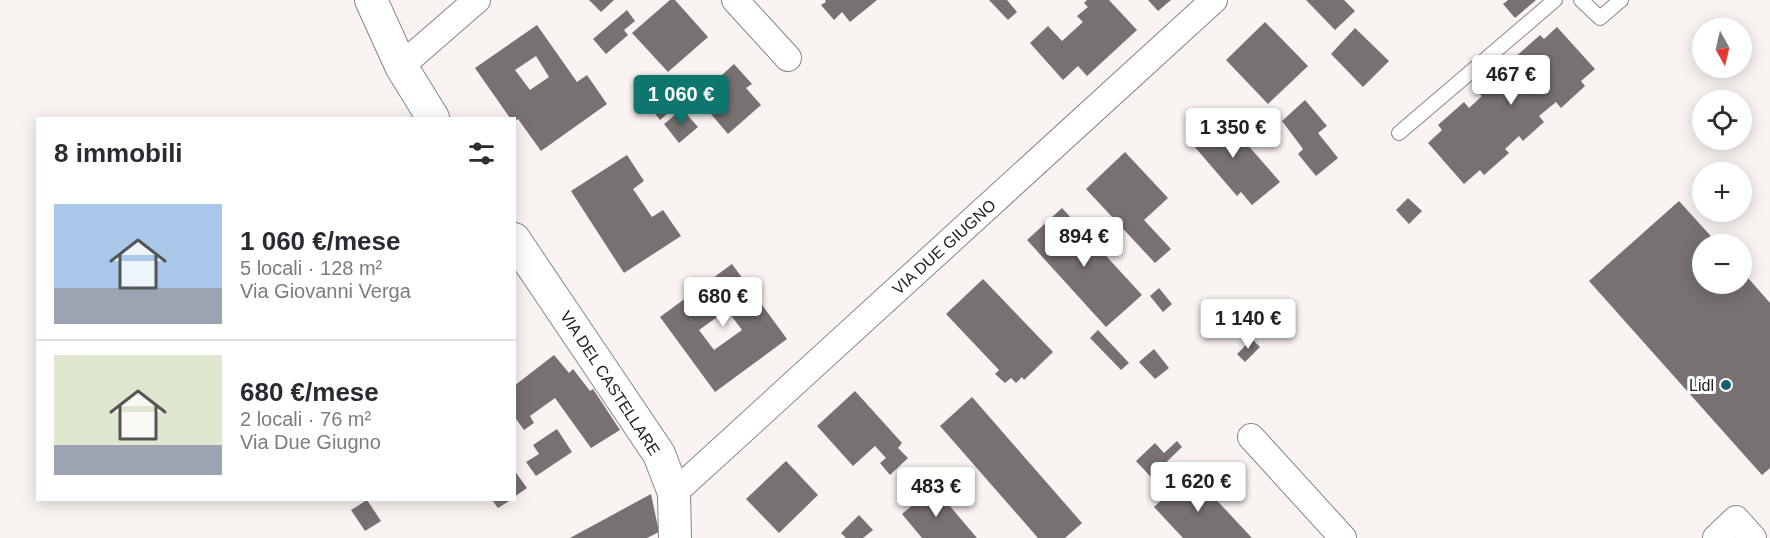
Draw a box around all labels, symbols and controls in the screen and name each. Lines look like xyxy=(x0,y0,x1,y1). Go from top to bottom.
north arrow xyxy=(1692,18,1752,78)
map controls xyxy=(1692,18,1752,294)
pin: 467 € xyxy=(1469,55,1553,106)
text: 467 € xyxy=(1486,63,1536,85)
pin: 1 060 € xyxy=(626,75,736,126)
text: 1 060 € xyxy=(648,83,714,105)
button: locate xyxy=(1692,90,1752,150)
pin: 1 350 € xyxy=(1178,108,1288,159)
text: 1 350 € xyxy=(1200,116,1266,138)
icon: filters xyxy=(465,137,498,170)
text: 8 immobili xyxy=(54,138,183,168)
button: + xyxy=(1692,162,1752,222)
street label: VIA DUE GIUGNO xyxy=(889,196,999,298)
pin: 894 € xyxy=(1042,217,1126,268)
text: 894 € xyxy=(1059,225,1109,247)
text: 1 060 €/mese xyxy=(240,226,400,256)
icon: home xyxy=(102,228,174,300)
button: − xyxy=(1692,234,1752,294)
text: 5 locali · 128 m² xyxy=(240,257,382,279)
pin: 680 € xyxy=(681,277,765,328)
text: Via Giovanni Verga xyxy=(240,280,411,302)
text: 680 € xyxy=(698,285,748,307)
pin: 1 140 € xyxy=(1193,299,1303,350)
text: 1 140 € xyxy=(1215,307,1281,329)
street label: VIA DEL CASTELLARE xyxy=(557,308,663,458)
text: 680 €/mese xyxy=(240,377,379,407)
place label: Lidl xyxy=(1689,377,1714,394)
marker: Lidl xyxy=(1719,378,1733,392)
icon: home xyxy=(102,379,174,451)
text: 2 locali · 76 m² xyxy=(240,408,371,430)
text: Via Due Giugno xyxy=(240,431,381,453)
pin: 1 620 € xyxy=(1143,462,1253,513)
pin: 483 € xyxy=(894,467,978,518)
text: 1 620 € xyxy=(1165,470,1231,492)
text: 483 € xyxy=(911,475,961,497)

